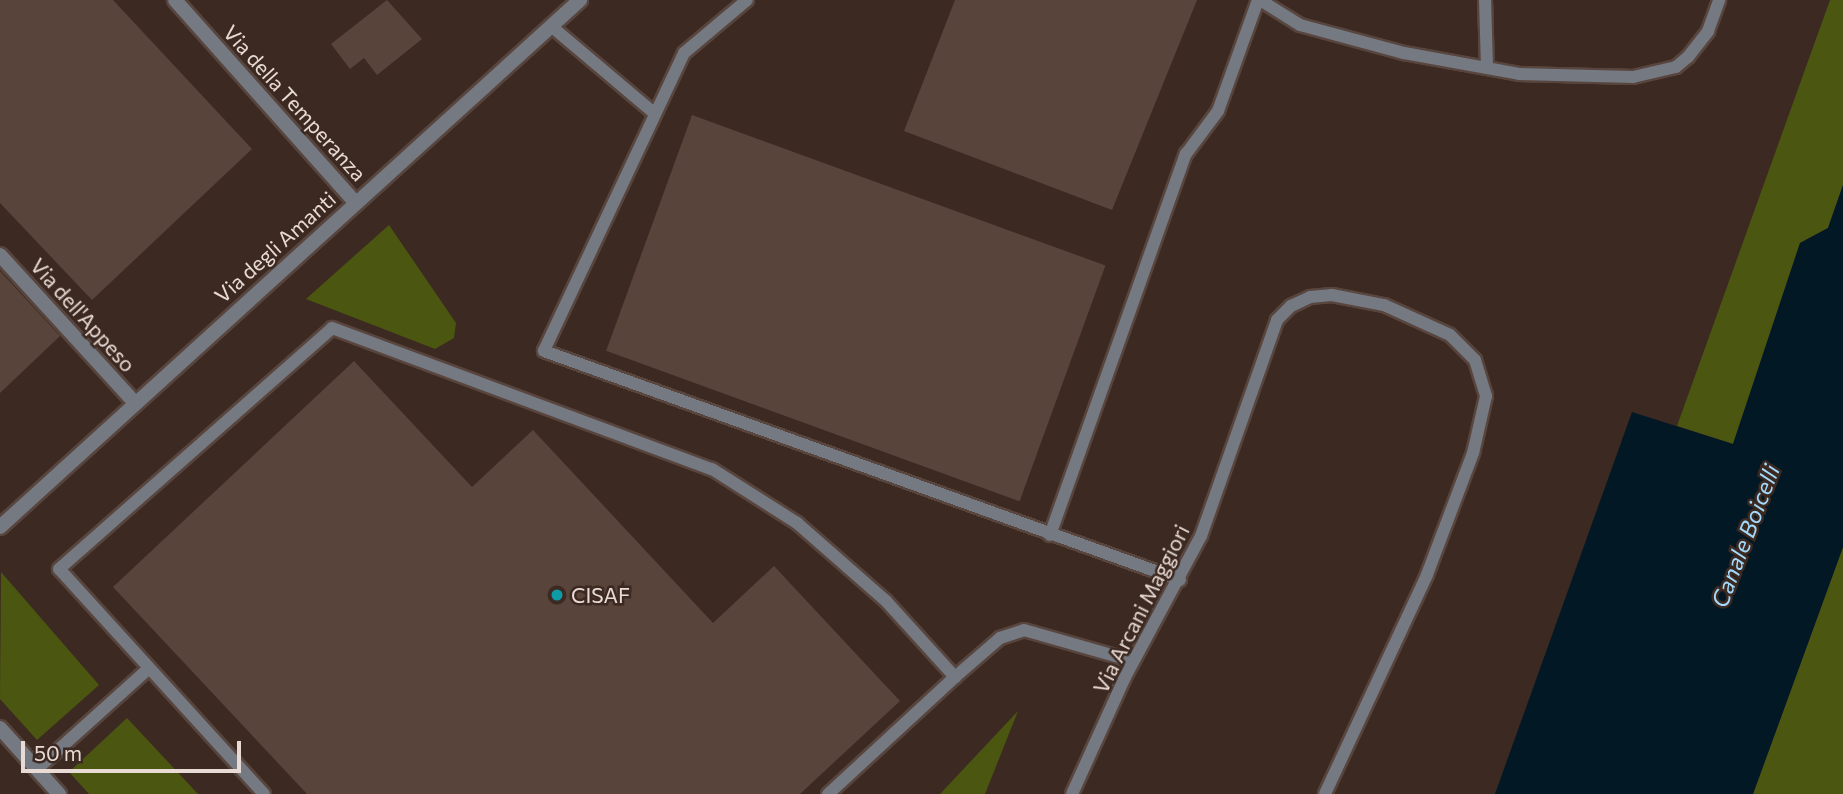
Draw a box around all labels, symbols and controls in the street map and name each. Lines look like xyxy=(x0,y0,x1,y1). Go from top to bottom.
street label: Via della Temperanza xyxy=(218,20,372,186)
street label: Via degli Amanti xyxy=(209,186,341,308)
street label: Via dell'Appeso xyxy=(25,253,141,377)
water label: Canale Boicelli xyxy=(1705,461,1785,611)
street label: Via Arcani Maggiori xyxy=(1088,521,1194,697)
place label: CISAF xyxy=(571,582,630,608)
marker: CISAF xyxy=(549,587,565,603)
scale bar xyxy=(24,728,245,772)
text: 50 m xyxy=(34,740,82,765)

